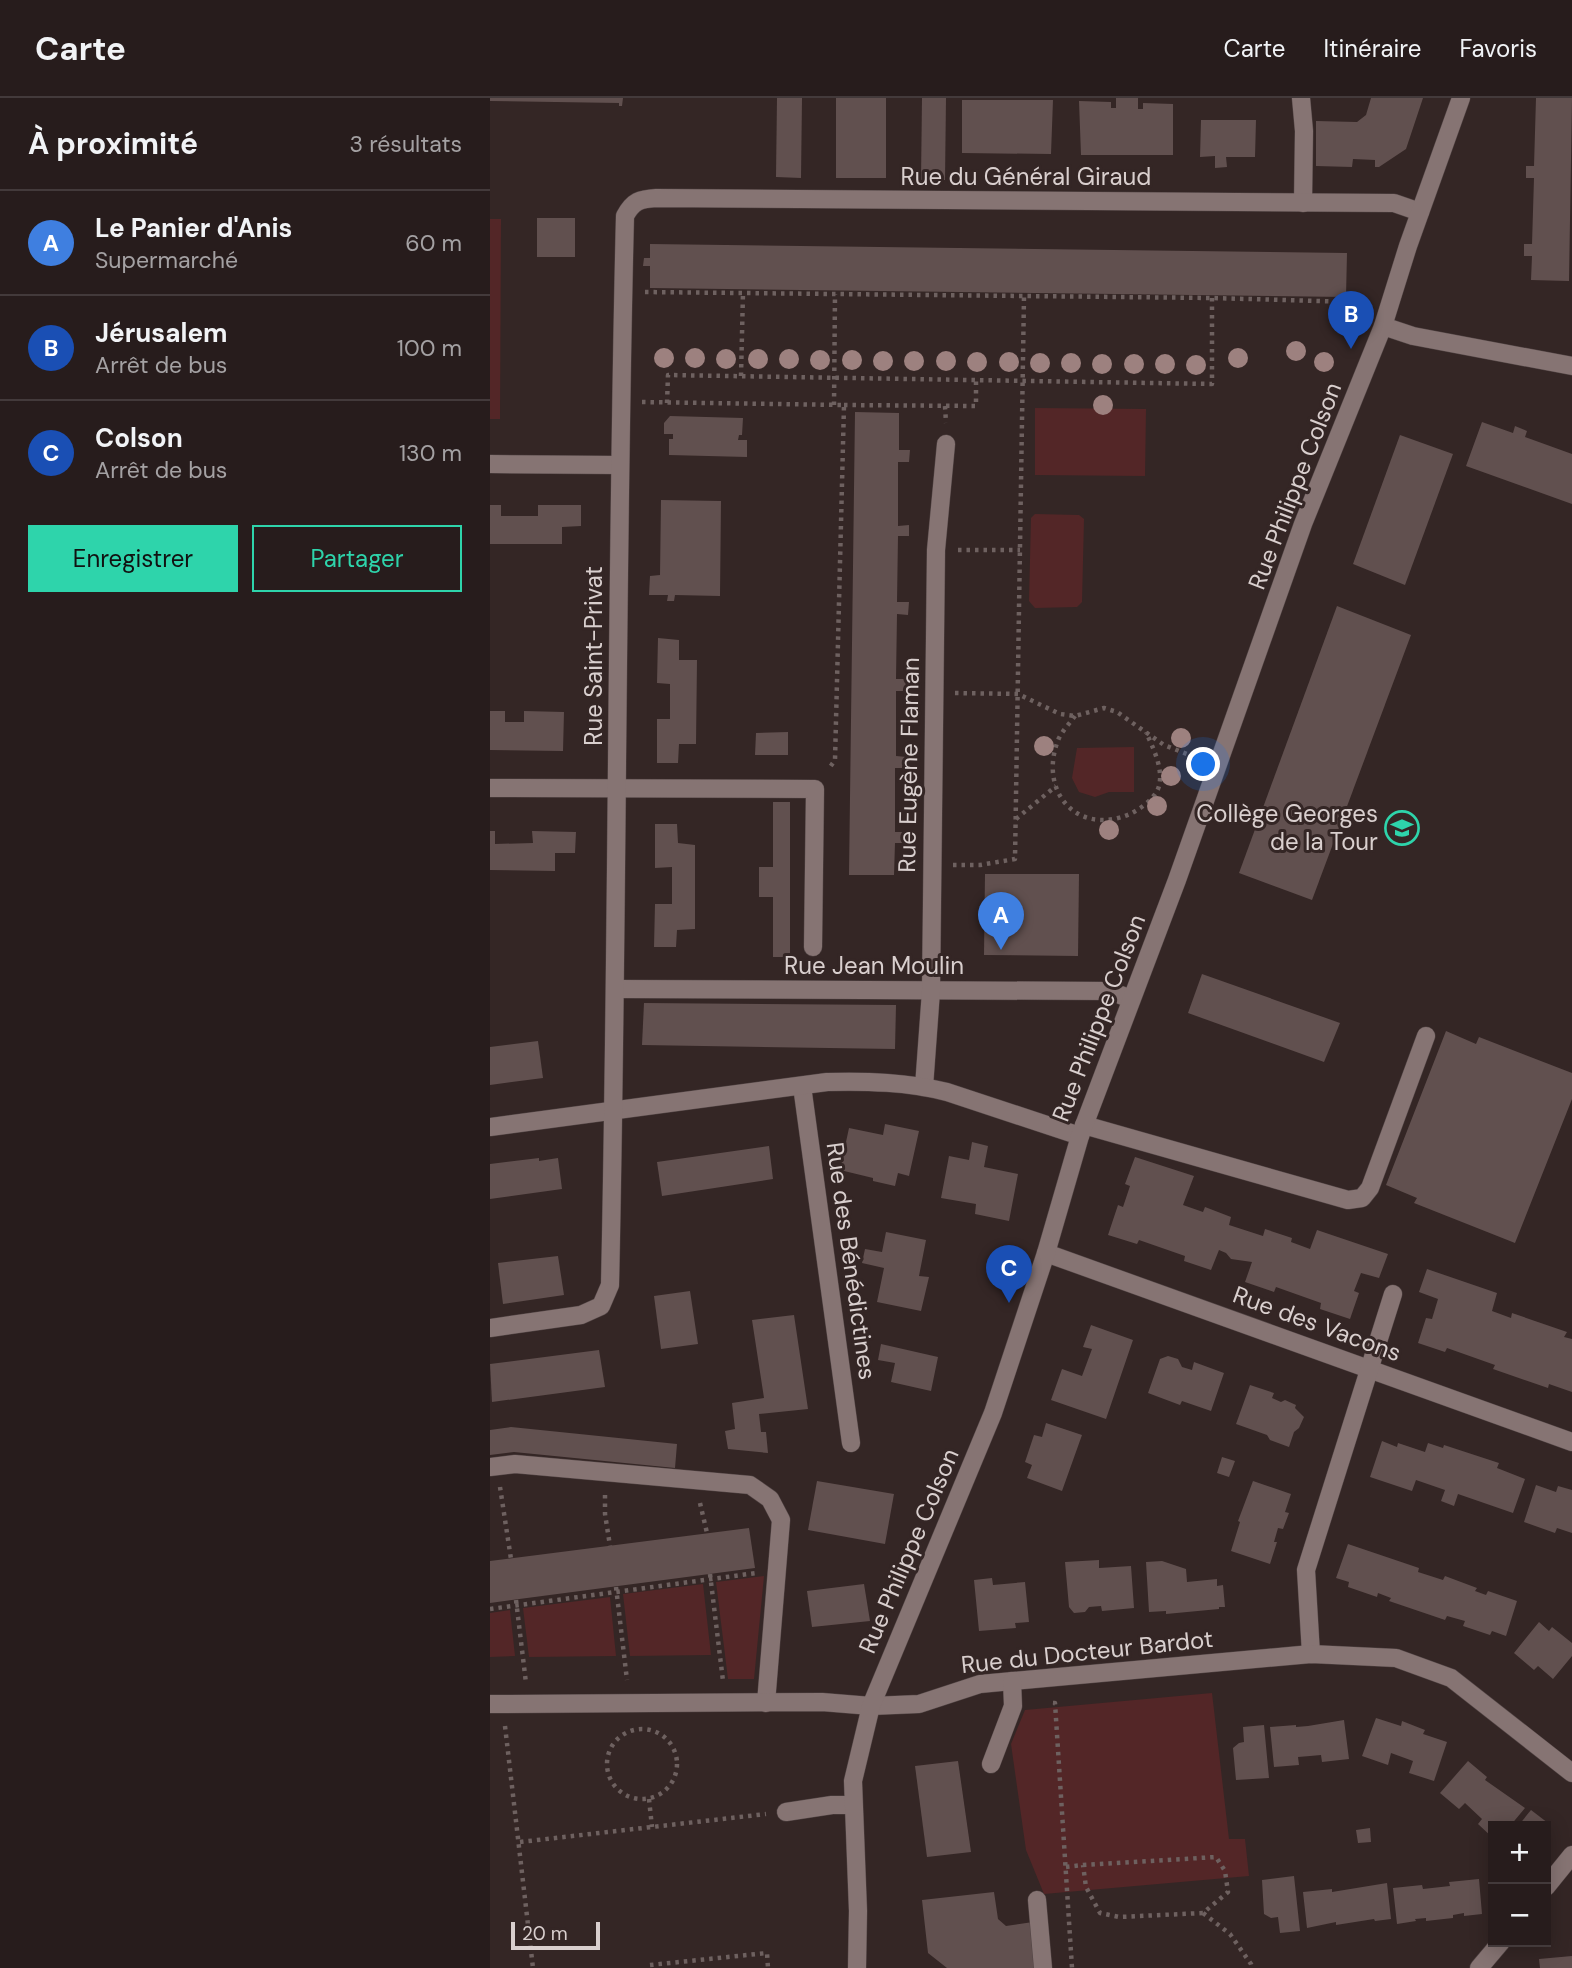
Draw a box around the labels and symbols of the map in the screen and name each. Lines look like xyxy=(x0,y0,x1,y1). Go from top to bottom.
street label: Rue du Général Giraud xyxy=(901,161,1151,192)
pin: B xyxy=(1328,291,1374,349)
street label: Rue Philippe Colson xyxy=(1241,378,1348,594)
street label: Rue Saint-Privat xyxy=(578,566,609,746)
street label: Rue Eugène Flaman xyxy=(891,657,926,873)
your location xyxy=(1186,747,1220,781)
place label: Collège Georges de la Tour xyxy=(1196,798,1378,857)
school or university icon: Collège Georges de la Tour xyxy=(1383,809,1421,847)
pin: A xyxy=(978,892,1024,950)
street label: Rue Philippe Colson xyxy=(1045,910,1152,1126)
street label: Rue Jean Moulin xyxy=(784,950,964,981)
street label: Rue des Bénédictines xyxy=(819,1140,884,1382)
pin: C xyxy=(986,1245,1032,1303)
street label: Rue des Vacons xyxy=(1229,1279,1405,1368)
street label: Rue Philippe Colson xyxy=(851,1444,966,1658)
street label: Rue du Docteur Bardot xyxy=(959,1623,1214,1680)
scale bar xyxy=(511,1919,600,1951)

